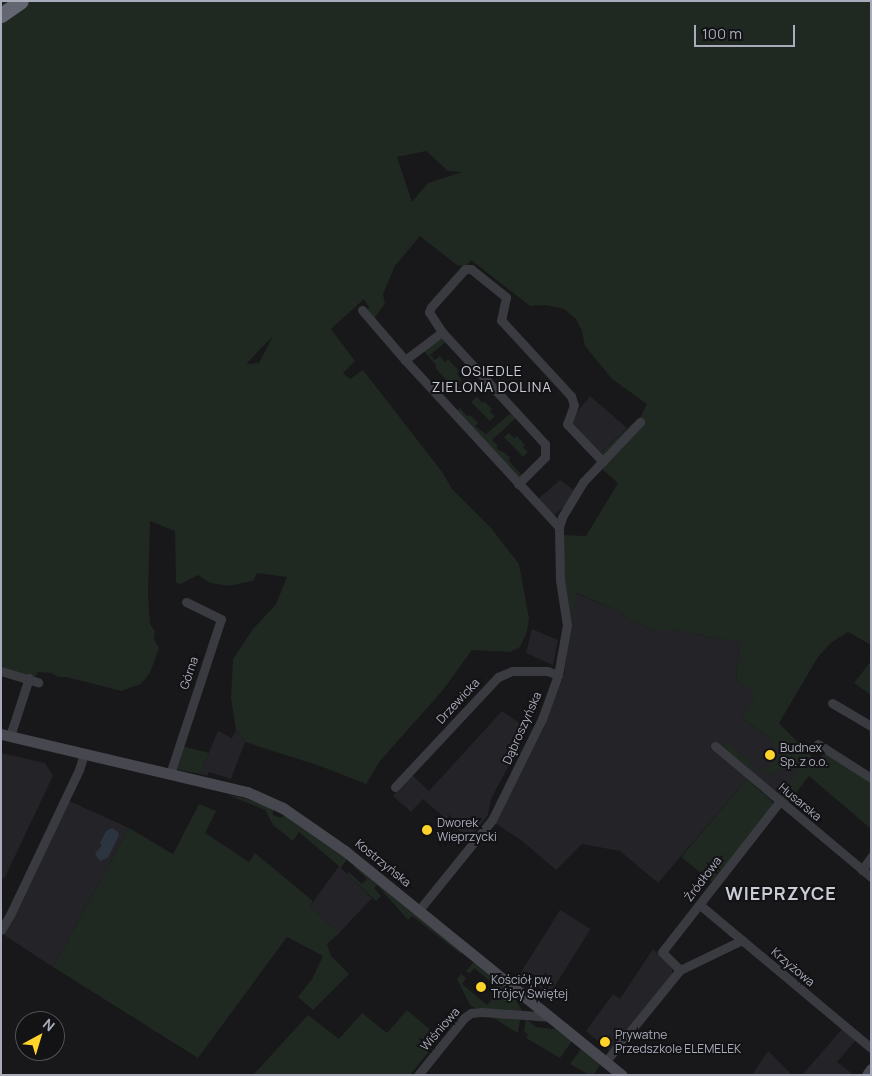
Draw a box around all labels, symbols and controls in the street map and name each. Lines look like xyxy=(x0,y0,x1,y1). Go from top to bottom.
scale bar xyxy=(697,15,798,47)
text: 100 m xyxy=(702,23,742,44)
district label: OSIEDLE ZIELONA DOLINA xyxy=(430,363,554,396)
street label: Górna xyxy=(177,655,201,691)
street label: Drzewicka xyxy=(434,676,482,726)
street label: Dąbroszyńska xyxy=(500,689,544,767)
place label: Budnex Sp. z o.o. xyxy=(780,741,828,769)
marker: Budnex Sp. z o.o. xyxy=(764,749,776,761)
street label: Husarska xyxy=(776,780,824,824)
place label: Dworek Wieprzycki xyxy=(437,816,497,844)
marker: Dworek Wieprzycki xyxy=(421,824,433,836)
street label: Kostrzyńska xyxy=(352,836,414,890)
street label: Źródłowa xyxy=(681,854,725,904)
district label: WIEPRZYCE xyxy=(724,882,838,904)
street label: Krzyżowa xyxy=(768,945,818,989)
place label: Kościół pw. Trójcy Świętej xyxy=(491,973,568,1001)
marker: Kościół pw. Trójcy Świętej xyxy=(475,981,487,993)
street label: Wiśniowa xyxy=(417,1005,463,1053)
north arrow xyxy=(15,1011,65,1061)
text: N xyxy=(39,1014,59,1035)
place label: Prywatne Przedszkole ELEMELEK xyxy=(615,1028,741,1056)
marker: Prywatne Przedszkole ELEMELEK xyxy=(599,1036,611,1048)

